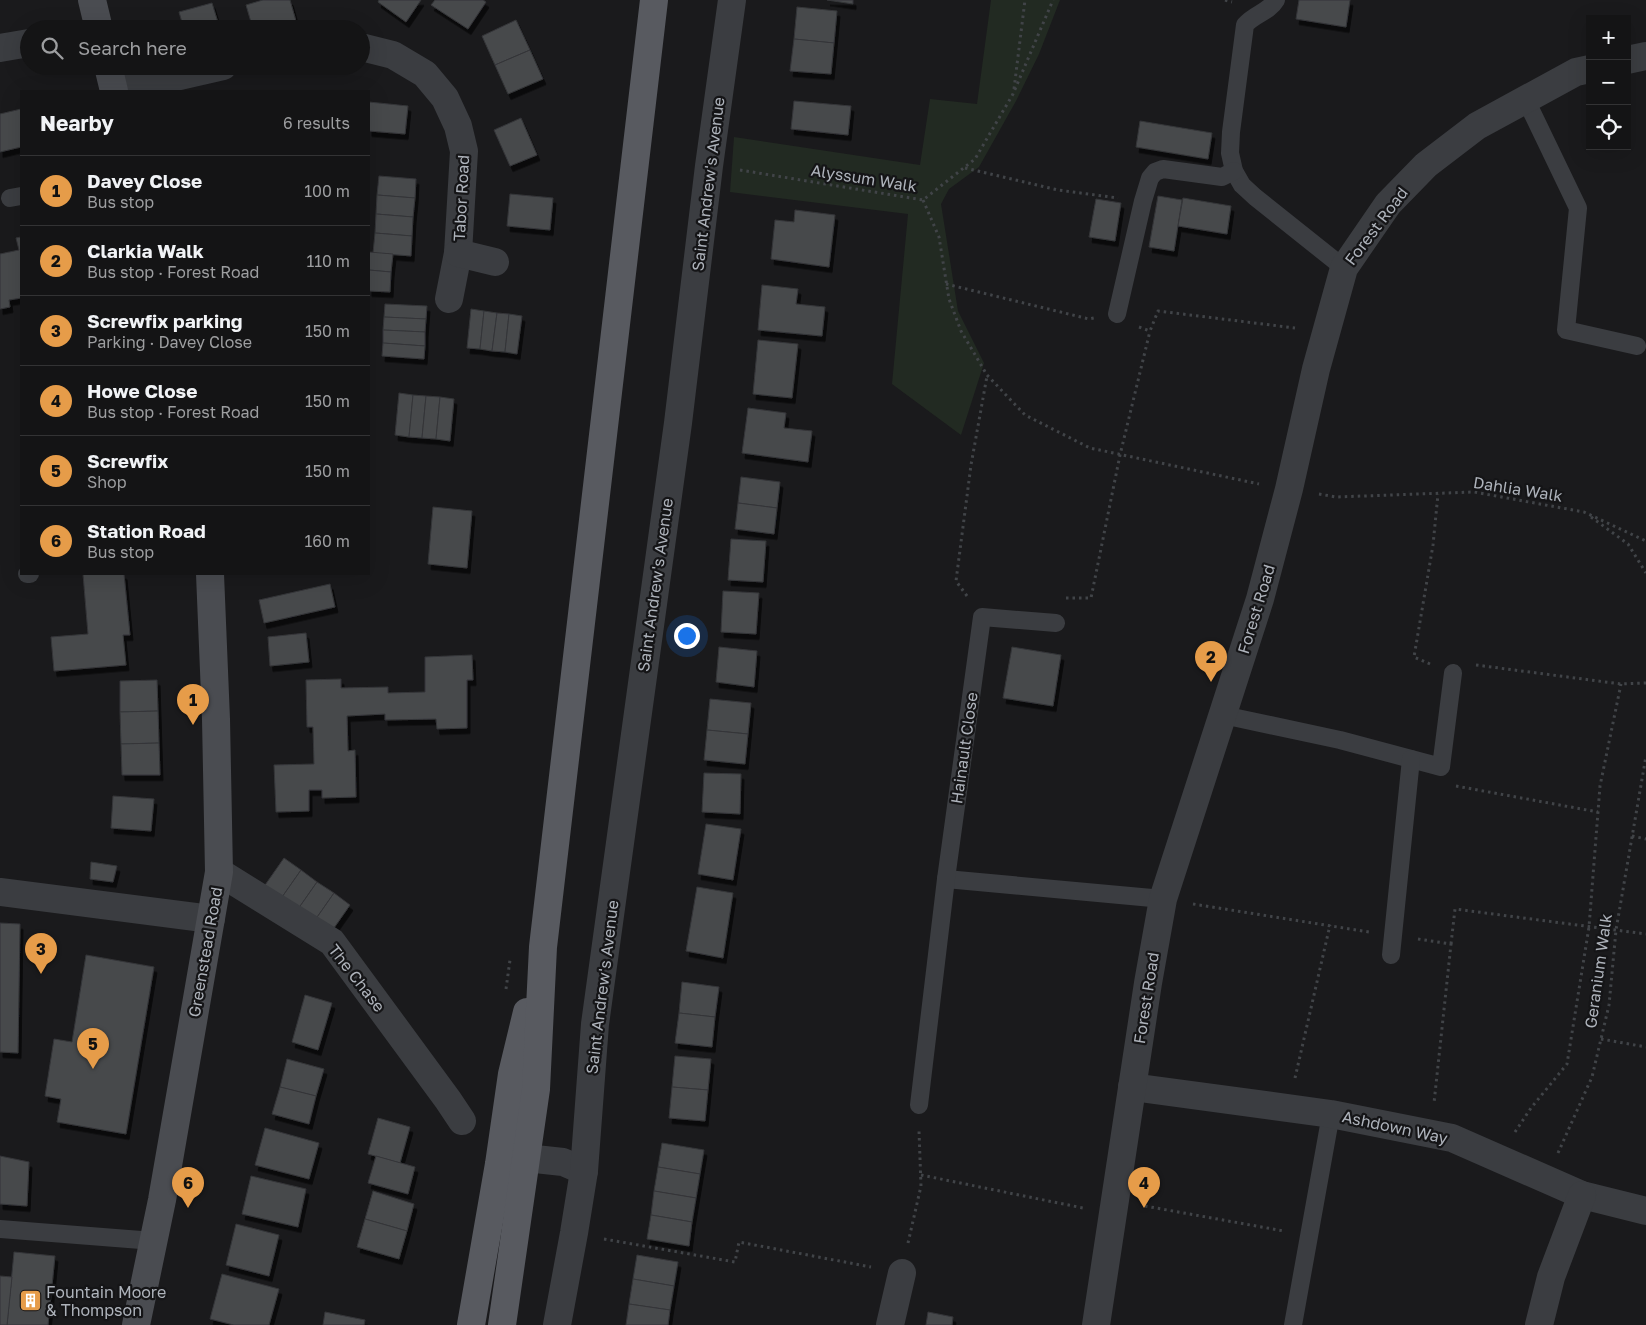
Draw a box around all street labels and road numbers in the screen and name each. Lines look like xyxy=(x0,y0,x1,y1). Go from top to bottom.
street label: Saint Andrew's Avenue xyxy=(687,96,729,272)
street label: Tabor Road xyxy=(449,154,473,242)
street label: Alyssum Walk xyxy=(810,160,918,196)
street label: Forest Road xyxy=(1340,183,1412,269)
street label: Dahlia Walk xyxy=(1472,472,1564,506)
street label: Saint Andrew's Avenue xyxy=(633,497,677,673)
street label: Forest Road xyxy=(1233,562,1279,656)
street label: Hainault Close xyxy=(946,691,982,805)
street label: Greenstead Road xyxy=(184,885,226,1019)
street label: Saint Andrew's Avenue xyxy=(581,899,623,1075)
street label: Geranium Walk xyxy=(1580,912,1616,1030)
street label: The Chase xyxy=(324,940,390,1016)
street label: Forest Road xyxy=(1129,951,1163,1045)
street label: Ashdown Way xyxy=(1340,1106,1450,1148)

